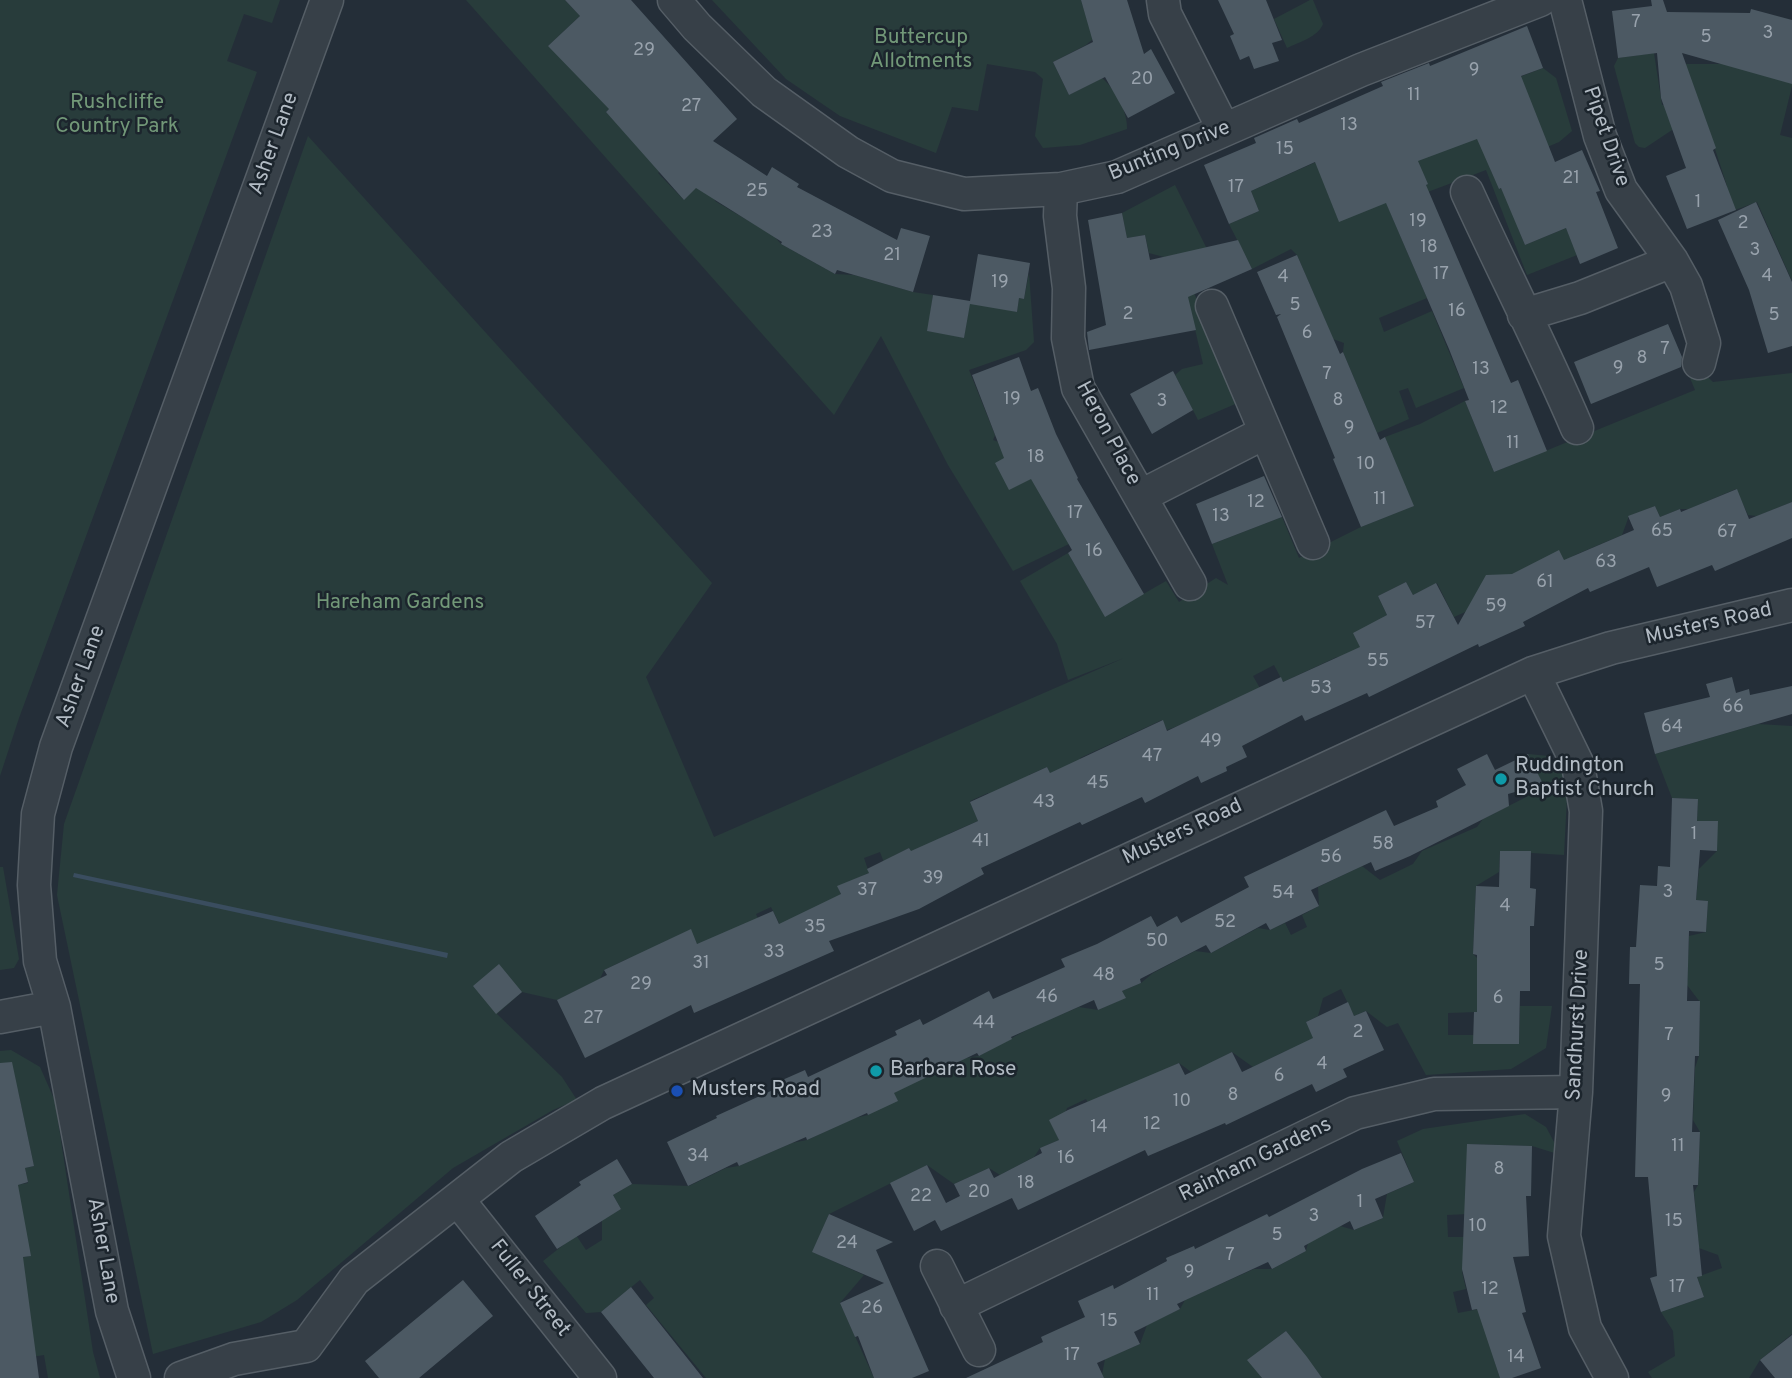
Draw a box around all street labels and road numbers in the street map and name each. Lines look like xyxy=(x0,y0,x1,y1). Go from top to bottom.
street label: Pipet Drive xyxy=(1576,84,1634,190)
street label: Asher Lane xyxy=(245,89,305,199)
street label: Bunting Drive xyxy=(1106,116,1234,188)
street label: Heron Place xyxy=(1069,378,1145,490)
street label: Musters Road xyxy=(1643,598,1775,652)
street label: Asher Lane xyxy=(52,622,112,732)
street label: Musters Road xyxy=(1119,794,1247,872)
street label: Sandhurst Drive xyxy=(1562,949,1596,1101)
street label: Rainham Gardens xyxy=(1176,1113,1336,1209)
street label: Asher Lane xyxy=(80,1196,124,1306)
street label: Fuller Street xyxy=(483,1235,575,1343)

